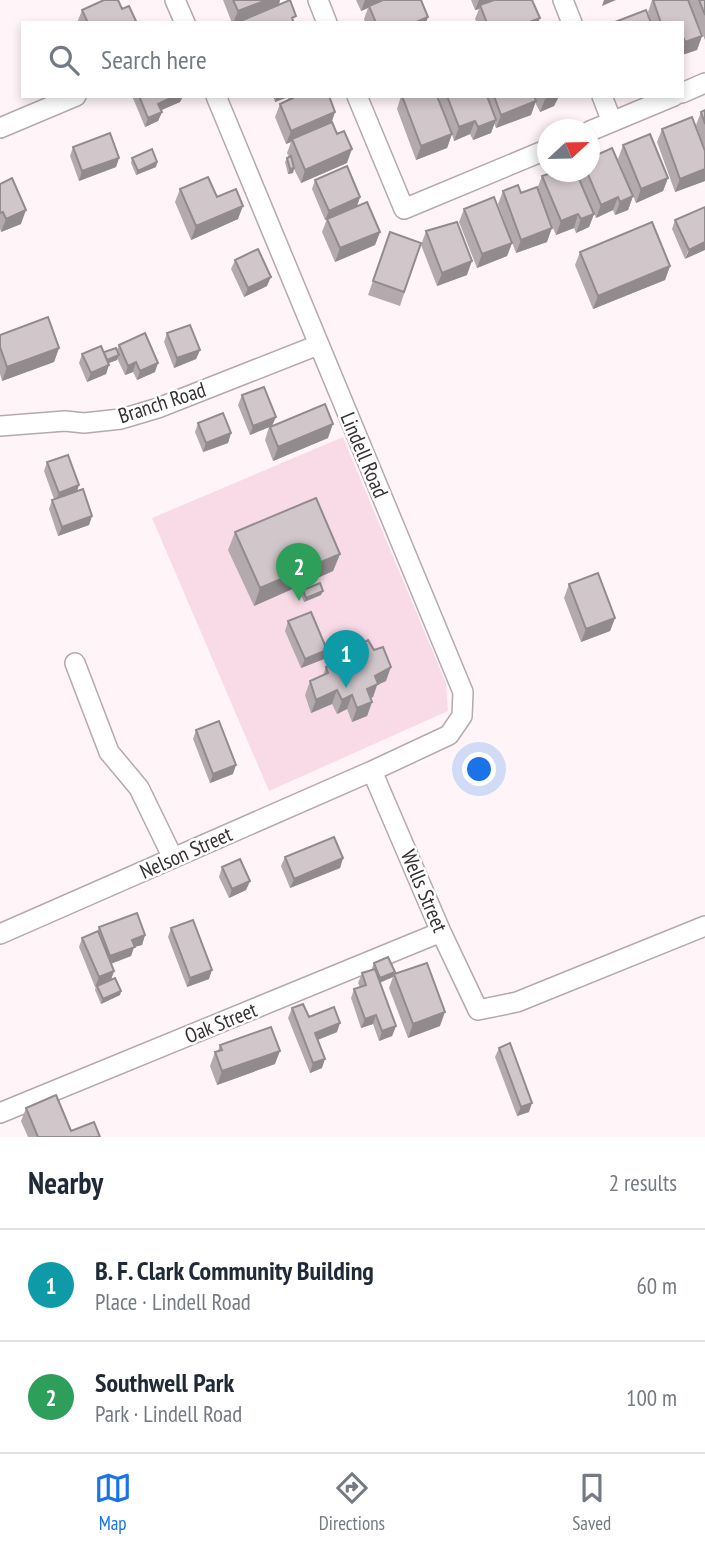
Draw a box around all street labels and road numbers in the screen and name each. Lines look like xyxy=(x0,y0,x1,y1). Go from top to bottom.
street label: Branch Road xyxy=(115,376,209,429)
street label: Lindell Road xyxy=(334,408,395,502)
street label: Nelson Street xyxy=(135,820,236,885)
street label: Wells Street xyxy=(395,846,454,936)
street label: Oak Street xyxy=(181,996,261,1049)

